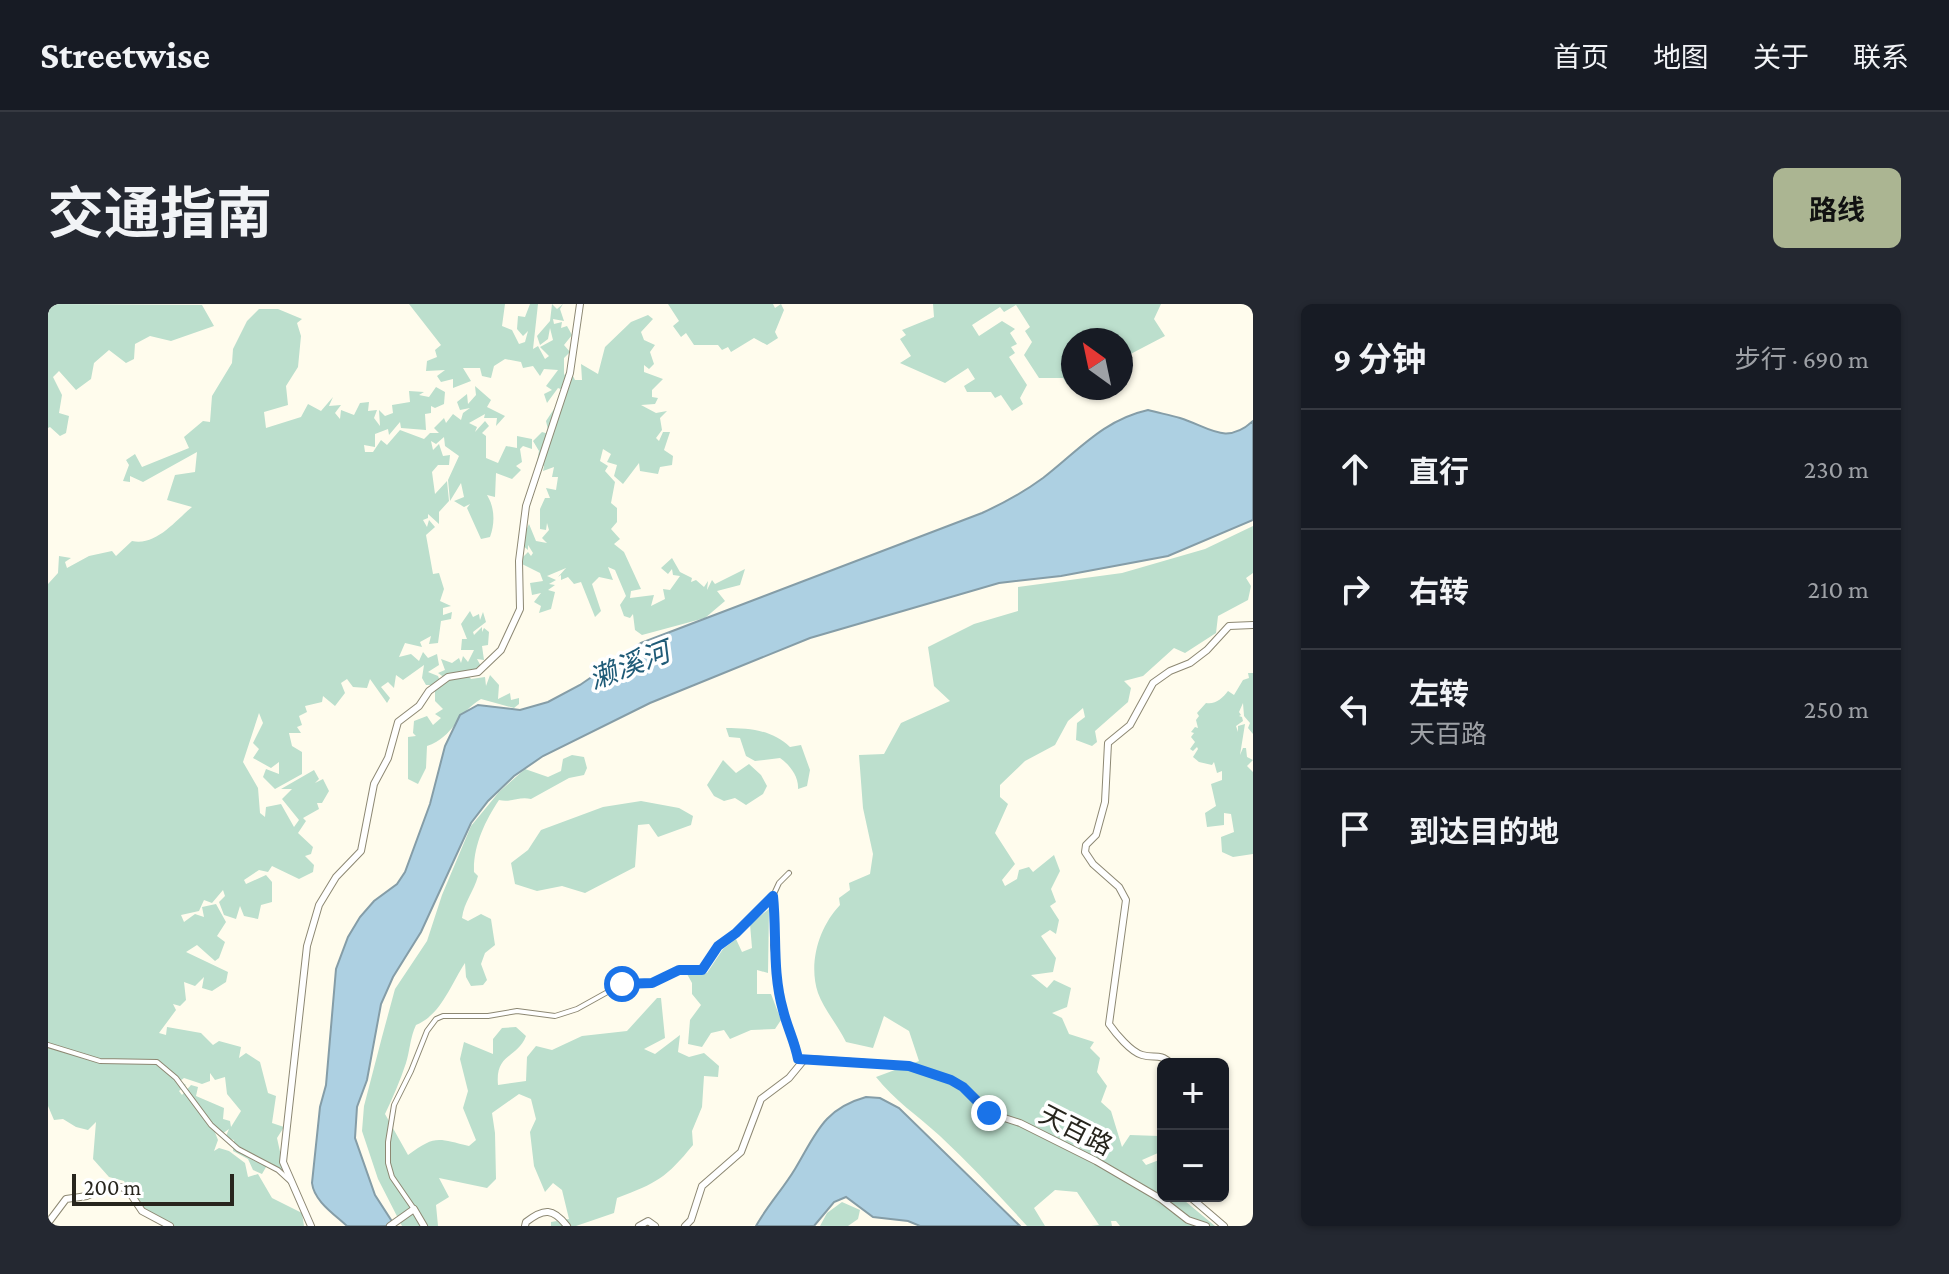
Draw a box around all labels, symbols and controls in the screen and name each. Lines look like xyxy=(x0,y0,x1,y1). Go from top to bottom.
text: Streetwise xyxy=(40,34,210,76)
text: 首页 xyxy=(1553,42,1609,73)
text: 地图 xyxy=(1653,42,1709,73)
text: 关于 xyxy=(1753,42,1809,73)
text: 联系 xyxy=(1853,42,1909,73)
button: 路线 xyxy=(1773,168,1901,248)
text: 交通指南 xyxy=(48,183,272,245)
north arrow xyxy=(1061,328,1133,400)
text: 9 分钟 xyxy=(1333,341,1426,378)
text: 步行 · 690 m xyxy=(1735,345,1869,374)
icon: ahead xyxy=(1333,447,1377,491)
text: 直行 xyxy=(1409,455,1469,488)
text: 230 m xyxy=(1804,455,1869,484)
icon: right xyxy=(1333,567,1377,611)
text: 右转 xyxy=(1409,575,1469,608)
text: 210 m xyxy=(1808,575,1869,604)
water label: 濑溪河 xyxy=(584,634,679,695)
text: 左转 xyxy=(1409,677,1469,710)
icon: left xyxy=(1333,687,1377,731)
text: 250 m xyxy=(1804,695,1869,724)
text: 天百路 xyxy=(1409,720,1487,749)
icon: arrive xyxy=(1333,807,1377,851)
text: 到达目的地 xyxy=(1409,815,1559,848)
route start xyxy=(604,966,640,1002)
map controls xyxy=(1157,1058,1229,1202)
button: + xyxy=(1157,1058,1229,1130)
route end xyxy=(971,1095,1007,1131)
street label: 天百路 xyxy=(1034,1100,1117,1161)
button: − xyxy=(1157,1130,1229,1202)
scale bar xyxy=(72,1170,234,1206)
text: 200 m xyxy=(84,1175,141,1200)

